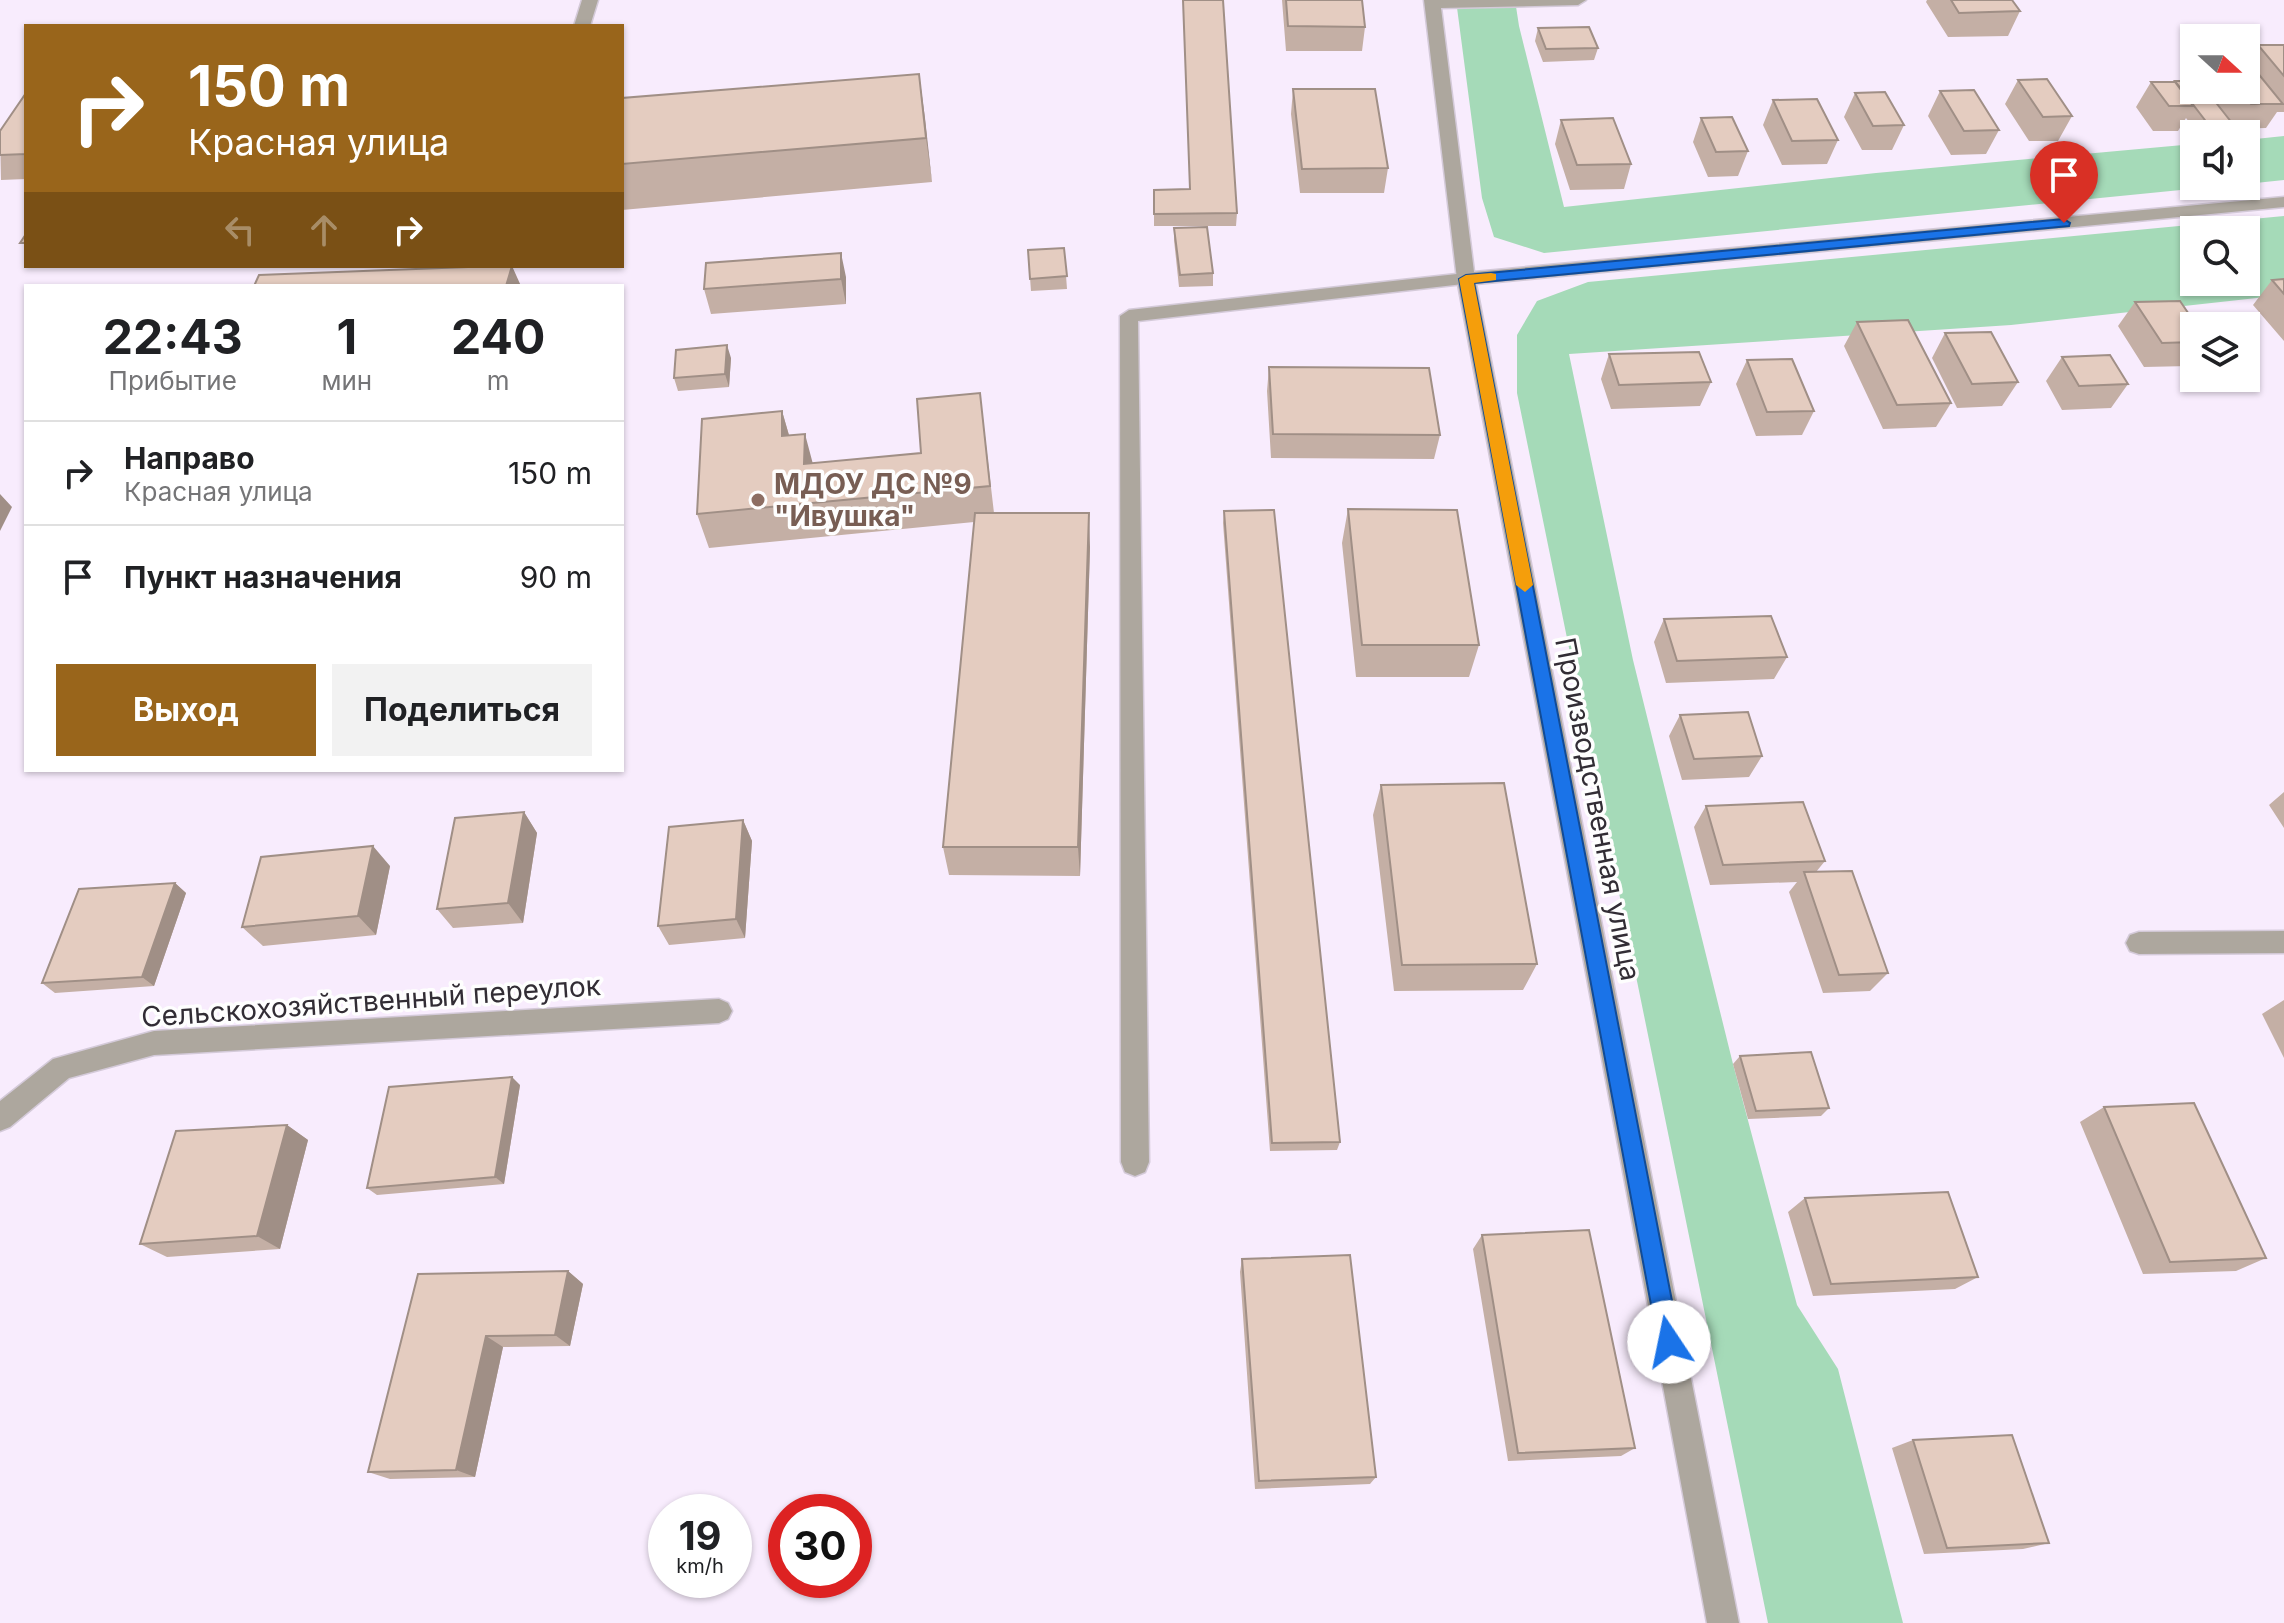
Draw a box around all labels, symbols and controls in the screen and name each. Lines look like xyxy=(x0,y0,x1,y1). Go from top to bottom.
north arrow xyxy=(2180,24,2260,104)
map controls xyxy=(2180,24,2260,392)
text: 150 m xyxy=(188,52,350,120)
icon: right xyxy=(56,56,160,160)
text: Красная улица xyxy=(188,120,449,164)
button: sound xyxy=(2180,120,2260,200)
pin xyxy=(2030,141,2098,223)
icon: arrive xyxy=(2042,153,2086,197)
icon: left xyxy=(218,208,262,252)
icon: ahead xyxy=(302,208,346,252)
icon: right xyxy=(386,208,430,252)
button: search xyxy=(2180,216,2260,296)
text: 22:43 xyxy=(103,307,243,366)
text: 1 xyxy=(336,307,357,366)
text: 240 xyxy=(451,307,545,366)
button: layers xyxy=(2180,312,2260,392)
text: Прибытие xyxy=(109,365,237,396)
text: мин xyxy=(321,365,372,396)
text: m xyxy=(487,365,509,396)
text: Направо xyxy=(124,440,255,476)
icon: right xyxy=(56,451,100,495)
text: 150 m xyxy=(508,455,592,491)
place label: МДОУ ДС №9 "Ивушка" xyxy=(774,467,972,533)
text: Красная улица xyxy=(124,476,313,507)
marker: МДОУ ДС №9 "Ивушка" xyxy=(749,491,767,509)
icon: arrive xyxy=(56,555,100,599)
text: Пункт назначения xyxy=(124,559,402,595)
text: 90 m xyxy=(520,559,592,595)
street label: Производственная улица xyxy=(1548,635,1648,983)
button: Выход xyxy=(56,664,316,756)
button: Поделиться xyxy=(332,664,592,756)
street label: Сельскохозяйственный переулок xyxy=(140,968,602,1034)
position arrow xyxy=(1627,1300,1711,1384)
speed limit sign: 30 xyxy=(768,1494,872,1598)
text: 19 xyxy=(678,1511,722,1560)
text: km/h xyxy=(676,1554,724,1578)

